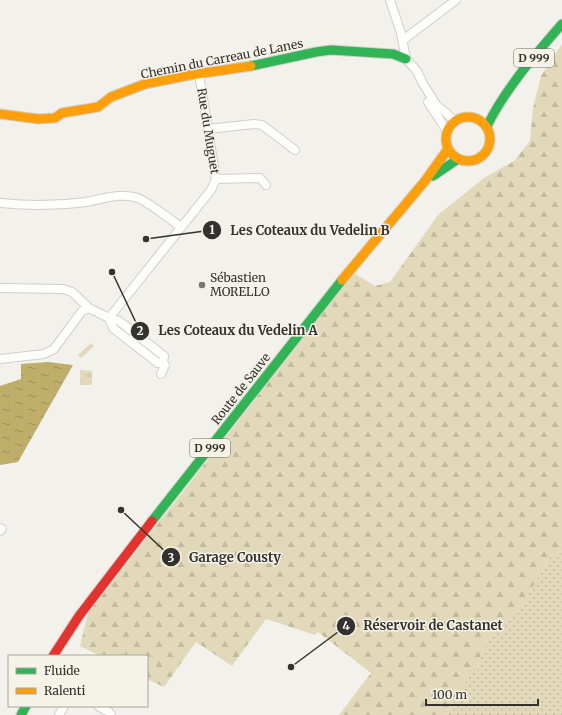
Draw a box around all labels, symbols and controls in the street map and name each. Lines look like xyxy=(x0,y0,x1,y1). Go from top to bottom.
street label: Chemin du Carreau de Lanes xyxy=(140,35,304,82)
road number: D 999 xyxy=(514,49,554,67)
street label: Rue du Muguet xyxy=(194,87,223,175)
callout: Les Coteaux du Vedelin B xyxy=(202,218,397,243)
text: 1 xyxy=(209,222,215,237)
text: Les Coteaux du Vedelin B xyxy=(230,222,390,239)
place label: Sébastien MORELLO xyxy=(210,270,270,299)
marker: Sébastien MORELLO xyxy=(197,280,207,290)
callout: Les Coteaux du Vedelin A xyxy=(130,318,325,343)
text: Les Coteaux du Vedelin A xyxy=(158,322,319,339)
text: 2 xyxy=(136,323,144,338)
street label: Route de Sauve xyxy=(208,350,273,427)
road number: D 999 xyxy=(190,439,230,457)
callout: Garage Cousty xyxy=(161,545,289,570)
text: Garage Cousty xyxy=(189,549,281,566)
text: 3 xyxy=(168,550,175,565)
callout: Réservoir de Castanet xyxy=(336,613,511,638)
text: Réservoir de Castanet xyxy=(363,617,504,634)
text: 4 xyxy=(342,618,350,633)
legend xyxy=(8,655,148,707)
text: Fluide xyxy=(44,663,80,678)
scale bar xyxy=(426,681,538,707)
text: Ralenti xyxy=(44,683,85,698)
text: 100 m xyxy=(432,687,467,702)

